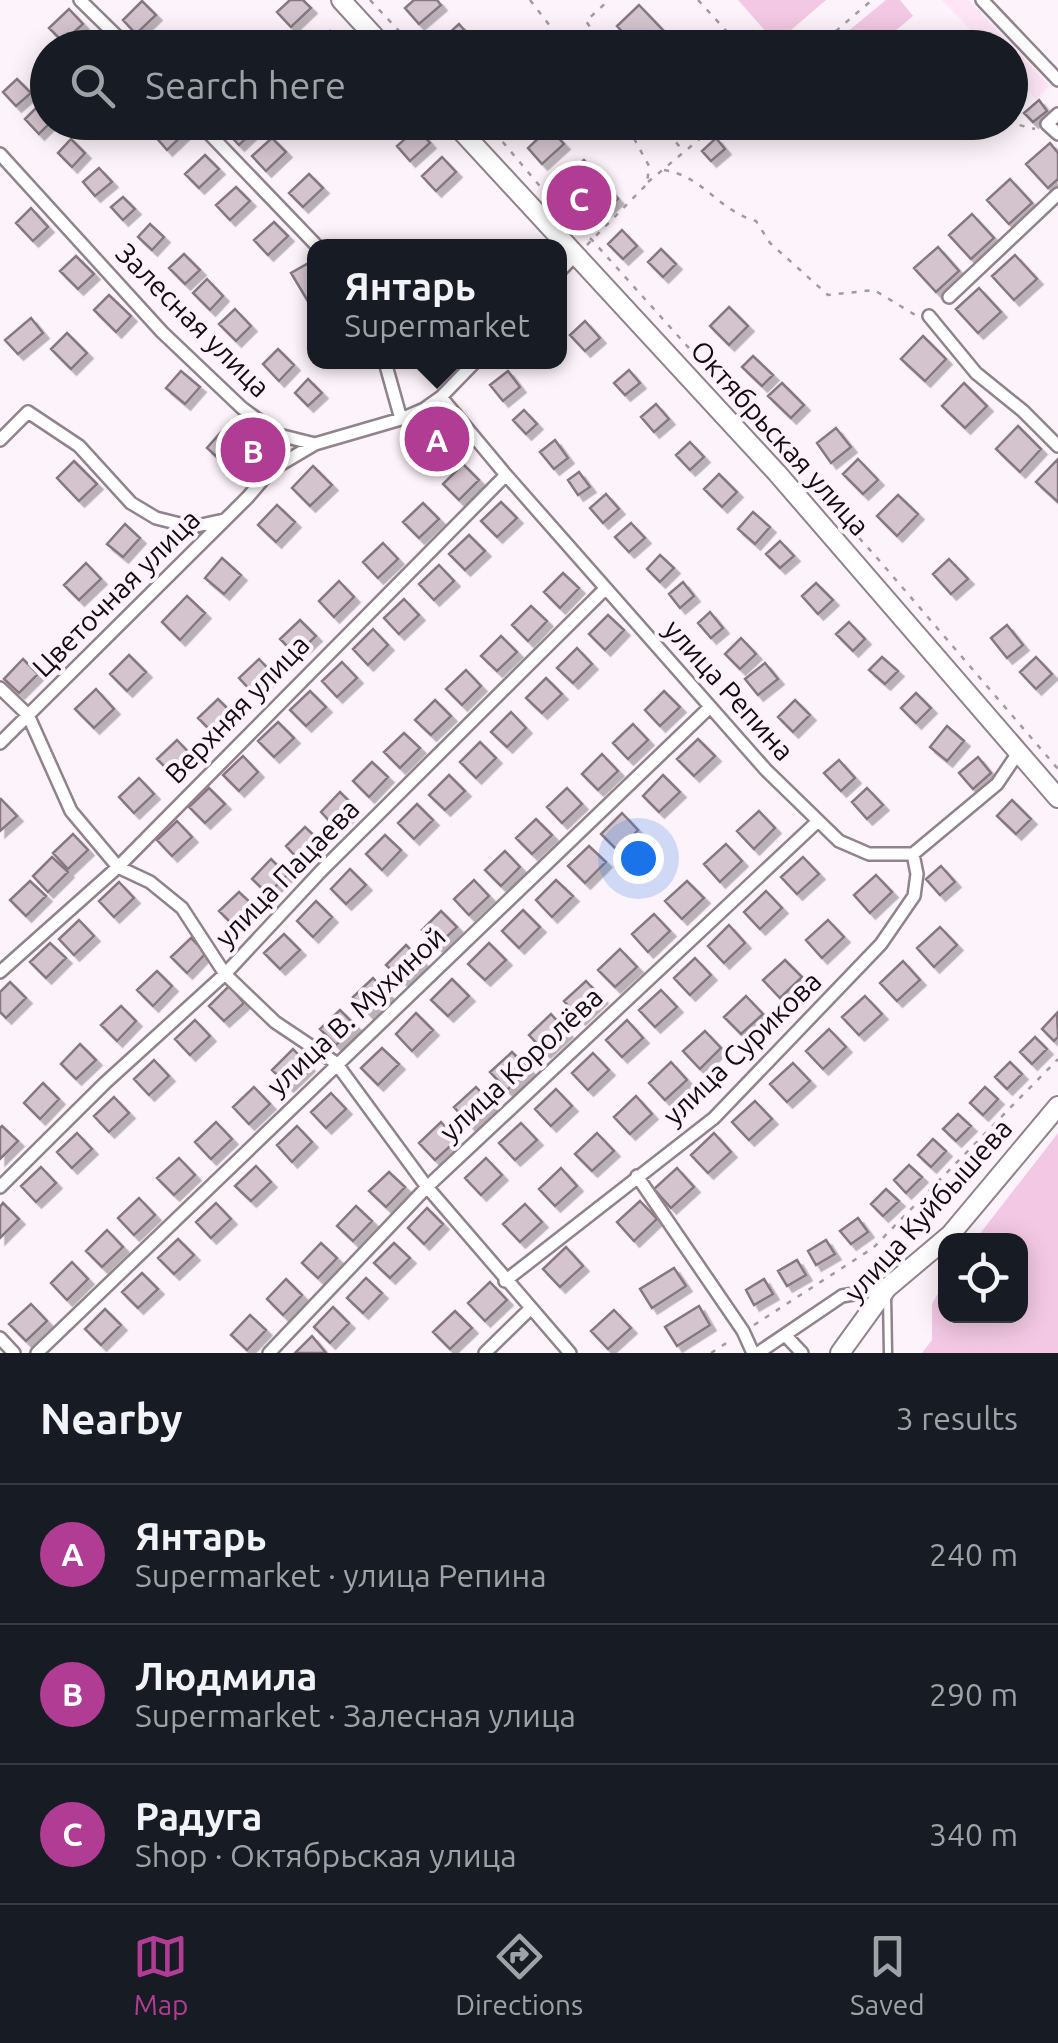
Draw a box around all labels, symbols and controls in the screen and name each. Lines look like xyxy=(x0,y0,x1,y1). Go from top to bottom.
search box xyxy=(30,30,1028,140)
icon: search xyxy=(65,58,120,113)
text: Search here xyxy=(145,64,346,106)
pin: C xyxy=(546,160,612,236)
street label: Залесная улица xyxy=(110,237,276,403)
popup xyxy=(307,239,567,369)
text: Янтарь xyxy=(344,265,476,307)
text: Supermarket xyxy=(344,307,530,343)
street label: Октябрьская улица xyxy=(685,334,876,541)
pin: A xyxy=(404,402,470,476)
pin: B xyxy=(220,412,286,488)
street label: Цветочная улица xyxy=(26,503,205,682)
street label: улица Репина xyxy=(658,613,800,766)
street label: Верхняя улица xyxy=(158,628,315,789)
street label: улица Пацаева xyxy=(209,793,365,953)
your location xyxy=(613,833,664,884)
street label: улица В. Мухиной xyxy=(260,920,451,1101)
street label: улица Сурикова xyxy=(657,965,827,1131)
street label: улица Королёва xyxy=(433,980,608,1147)
street label: улица Куйбышева xyxy=(838,1112,1018,1307)
map controls xyxy=(938,1233,1028,1323)
button: locate xyxy=(938,1233,1028,1323)
text: Nearby xyxy=(40,1395,183,1442)
text: 3 results xyxy=(896,1400,1018,1436)
text: Янтарь xyxy=(135,1515,267,1557)
text: A xyxy=(61,1536,84,1572)
text: 240 m xyxy=(929,1536,1018,1572)
text: Supermarket · улица Репина xyxy=(135,1557,547,1593)
text: Людмила xyxy=(135,1655,317,1697)
text: B xyxy=(62,1676,83,1712)
text: 290 m xyxy=(929,1676,1018,1712)
text: Supermarket · Залесная улица xyxy=(135,1697,576,1733)
text: Радуга xyxy=(135,1795,262,1837)
text: C xyxy=(62,1816,83,1852)
text: 340 m xyxy=(929,1816,1018,1852)
text: Shop · Октябрьская улица xyxy=(135,1837,517,1873)
tab: Map xyxy=(133,1929,189,2020)
tab: Directions xyxy=(455,1929,583,2020)
tab: Saved xyxy=(850,1929,925,2020)

